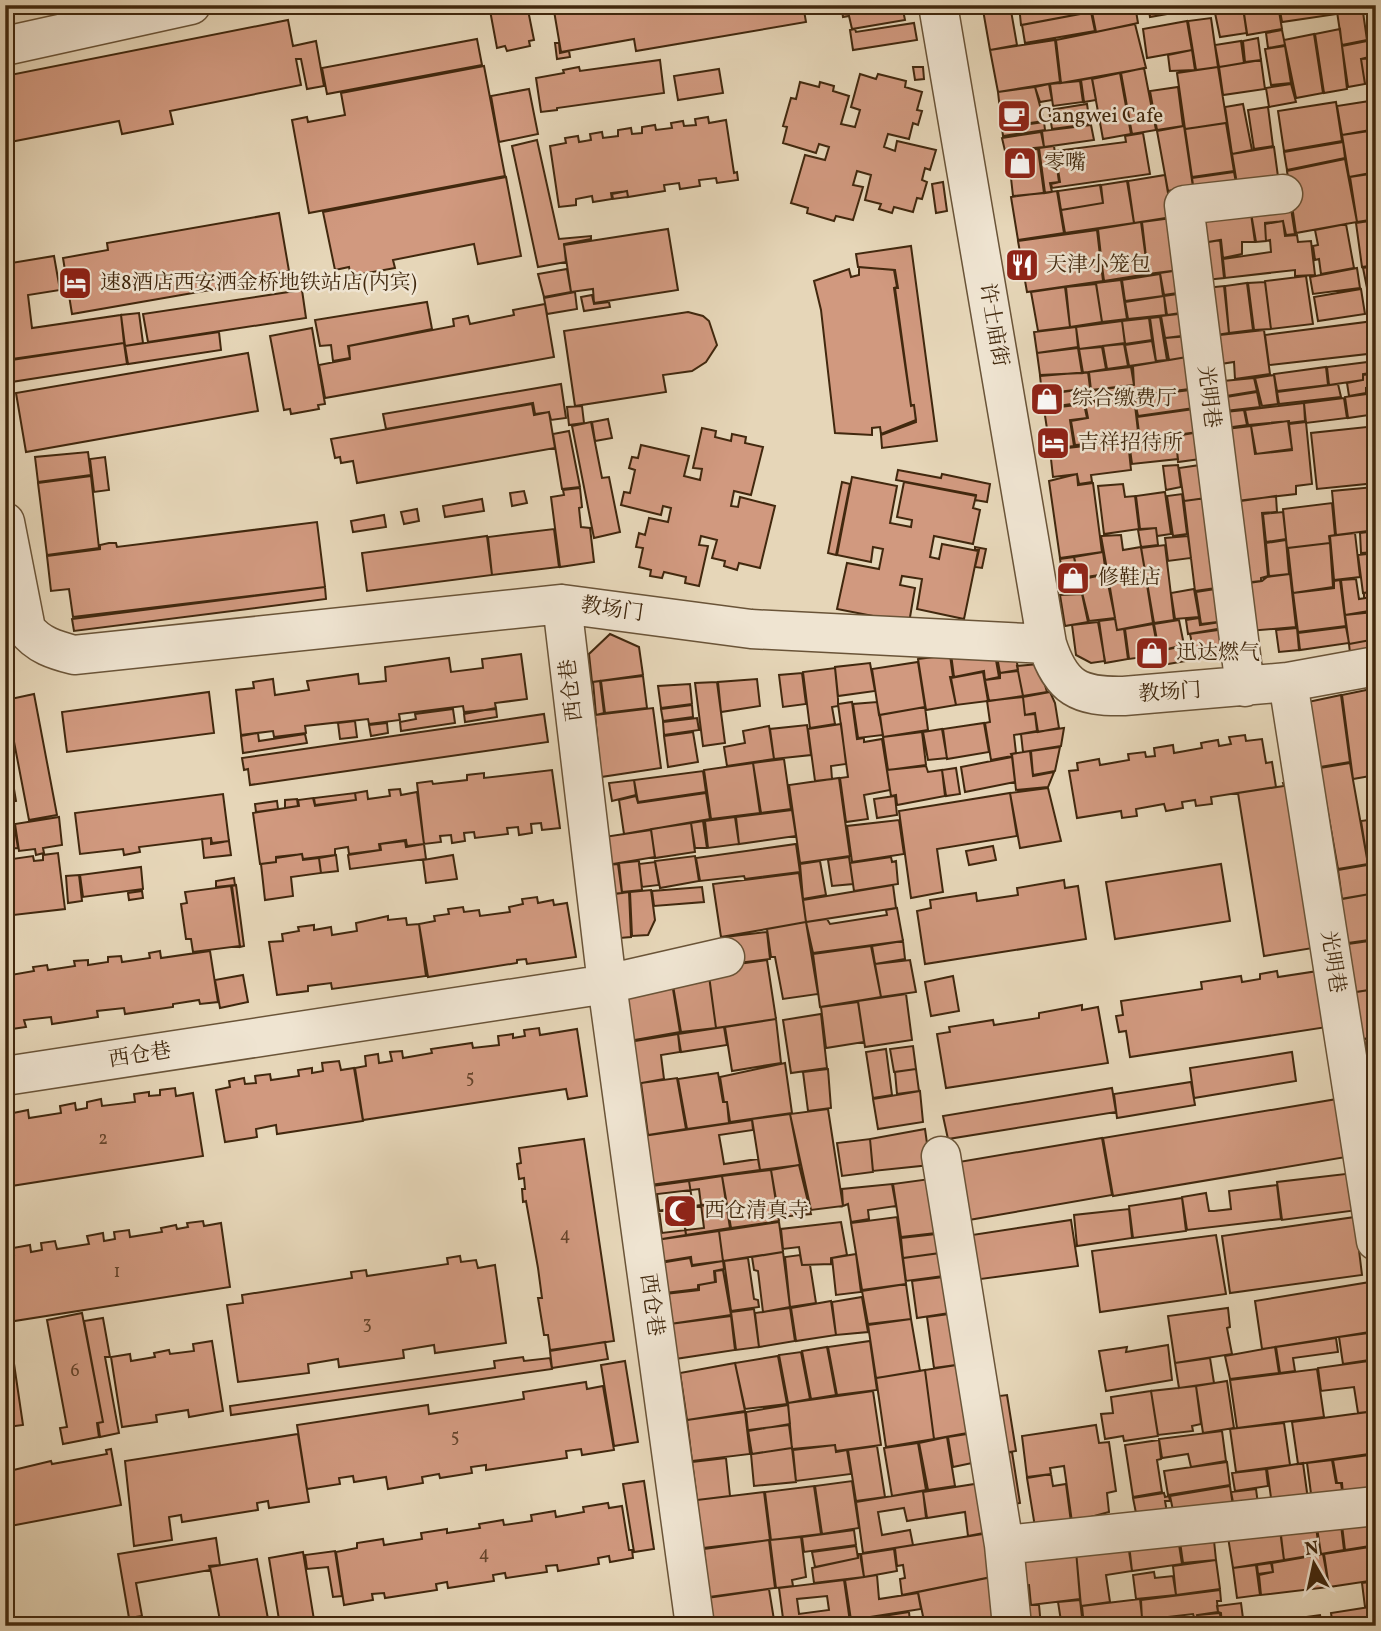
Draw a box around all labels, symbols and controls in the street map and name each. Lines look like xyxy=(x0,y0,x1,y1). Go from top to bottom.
cafe icon: Cangwei Cafe xyxy=(995,97,1033,135)
place label: Cangwei Cafe xyxy=(1038,102,1163,131)
shop icon: 零嘴 xyxy=(1001,144,1039,182)
place label: 零嘴 xyxy=(1044,149,1086,178)
restaurant icon: 天津小笼包 xyxy=(1003,246,1041,284)
place label: 天津小笼包 xyxy=(1046,251,1151,280)
hotel icon: 速8酒店西安洒金桥地铁站店(内宾) xyxy=(56,264,94,302)
place label: 速8酒店西安洒金桥地铁站店(内宾) xyxy=(100,269,417,298)
street label: 许士庙街 xyxy=(971,281,1015,369)
street label: 光明巷 xyxy=(1190,364,1226,430)
shop icon: 综合缴费厅 xyxy=(1028,380,1066,418)
place label: 综合缴费厅 xyxy=(1072,385,1177,414)
hotel icon: 吉祥招待所 xyxy=(1034,424,1072,462)
place label: 吉祥招待所 xyxy=(1078,429,1183,458)
shop icon: 修鞋店 xyxy=(1054,559,1092,597)
place label: 修鞋店 xyxy=(1098,564,1161,593)
street label: 教场门 xyxy=(579,591,645,629)
shop icon: 迅达燃气 xyxy=(1133,634,1171,672)
place label: 迅达燃气 xyxy=(1176,639,1260,668)
street label: 西仓巷 xyxy=(554,657,590,723)
street label: 教场门 xyxy=(1138,676,1202,710)
street label: 光明巷 xyxy=(1313,929,1351,995)
street label: 西仓巷 xyxy=(107,1037,173,1075)
house number: 5 xyxy=(466,1066,474,1091)
house number: 2 xyxy=(98,1127,108,1152)
mosque icon: 西仓清真寺 xyxy=(661,1192,699,1230)
place label: 西仓清真寺 xyxy=(704,1197,809,1226)
house number: 4 xyxy=(560,1223,570,1248)
house number: 1 xyxy=(114,1260,120,1285)
street label: 西仓巷 xyxy=(632,1272,670,1338)
house number: 3 xyxy=(362,1312,372,1337)
house number: 6 xyxy=(70,1359,80,1384)
house number: 5 xyxy=(451,1425,459,1450)
north arrow xyxy=(1280,1530,1350,1600)
text: N xyxy=(1303,1535,1321,1563)
house number: 4 xyxy=(479,1542,489,1567)

